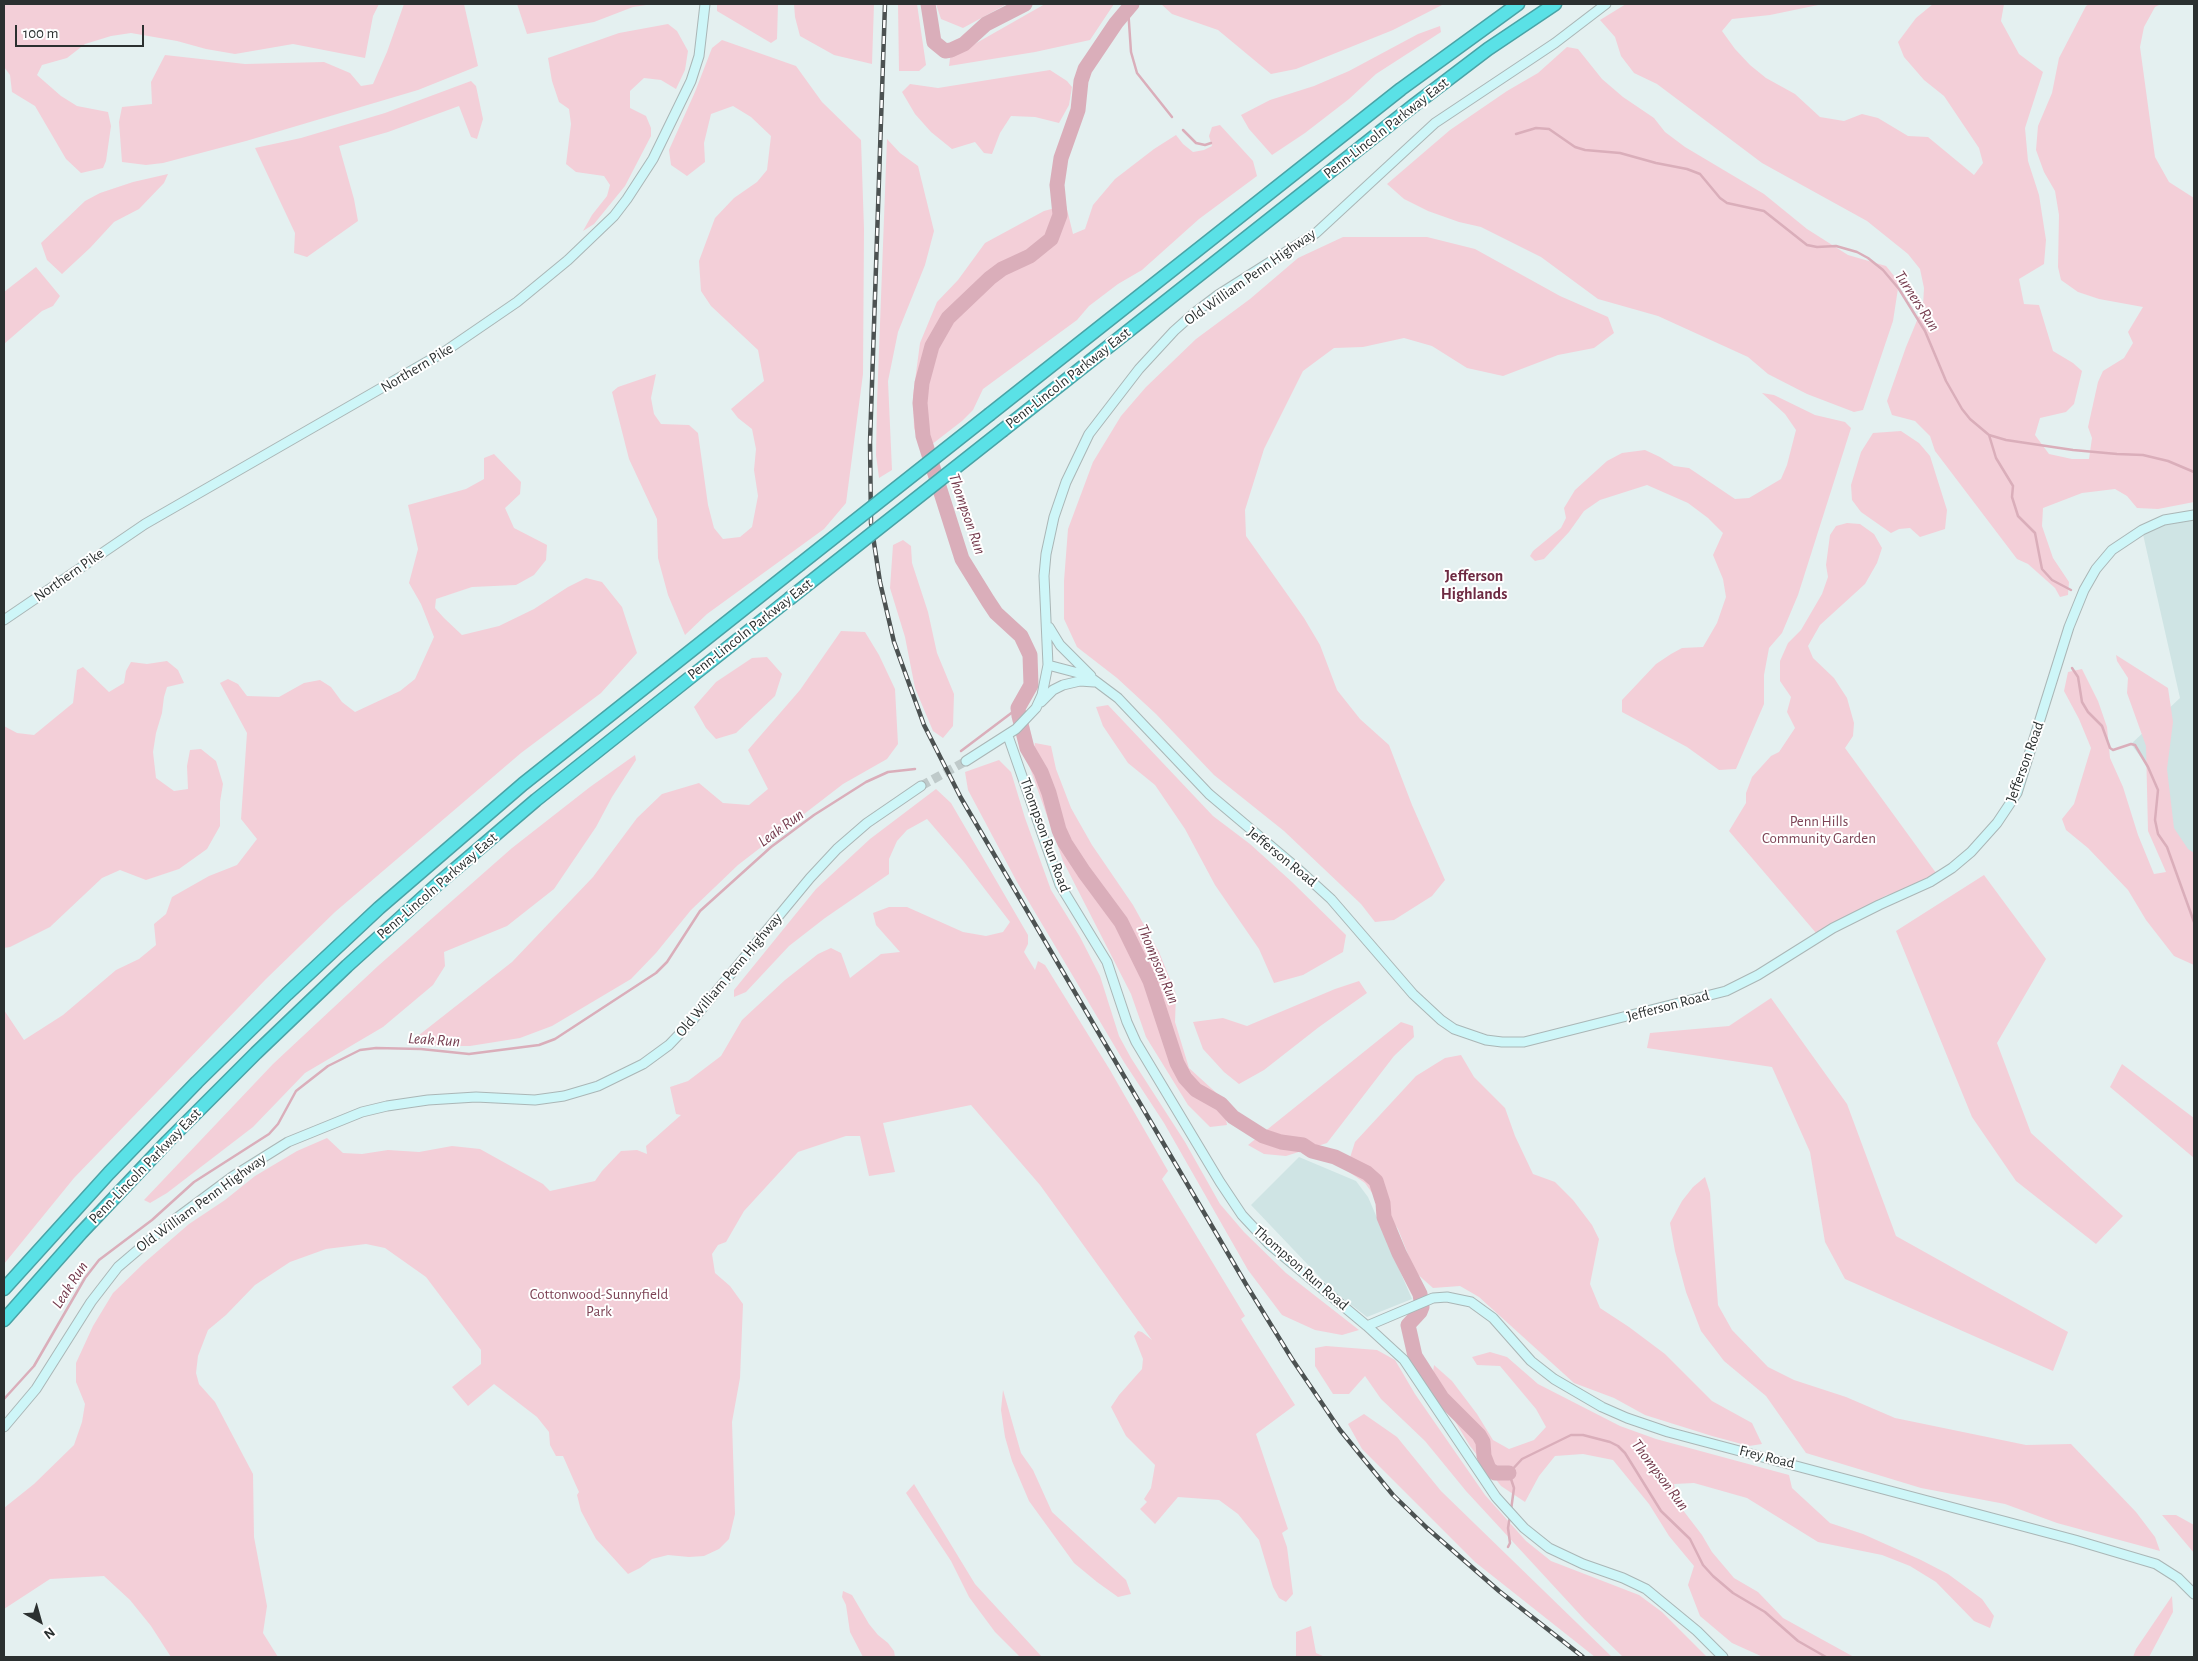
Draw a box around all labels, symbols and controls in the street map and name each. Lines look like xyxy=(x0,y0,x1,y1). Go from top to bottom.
scale bar xyxy=(18,15,146,47)
text: 100 m xyxy=(23,26,58,41)
street label: Penn-Lincoln Parkway East xyxy=(1320,74,1452,182)
street label: Old William Penn Highway xyxy=(1181,225,1319,329)
water label: Turners Run xyxy=(1890,267,1944,335)
street label: Penn-Lincoln Parkway East xyxy=(1002,324,1134,432)
street label: Northern Pike xyxy=(377,339,457,397)
water label: Thompson Run xyxy=(944,471,990,557)
street label: Northern Pike xyxy=(30,544,108,606)
district label: Jefferson Highlands xyxy=(1441,566,1507,604)
street label: Penn-Lincoln Parkway East xyxy=(684,575,816,683)
street label: Jefferson Road xyxy=(2002,719,2048,805)
street label: Thompson Run Road xyxy=(1016,775,1074,895)
water label: Leak Run xyxy=(754,805,808,851)
park label: Penn Hills Community Garden xyxy=(1762,812,1876,847)
street label: Jefferson Road xyxy=(1243,823,1321,891)
street label: Penn-Lincoln Parkway East xyxy=(373,829,501,943)
street label: Old William Penn Highway xyxy=(672,909,786,1041)
water label: Thompson Run xyxy=(1133,921,1183,1007)
street label: Jefferson Road xyxy=(1625,986,1711,1026)
water label: Leak Run xyxy=(407,1029,461,1051)
street label: Penn-Lincoln Parkway East xyxy=(85,1104,205,1228)
street label: Old William Penn Highway xyxy=(132,1150,270,1256)
street label: Thompson Run Road xyxy=(1250,1222,1352,1314)
water label: Leak Run xyxy=(48,1258,92,1312)
park label: Cottonwood-Sunnyfield Park xyxy=(530,1285,668,1320)
water label: Thompson Run xyxy=(1627,1435,1693,1515)
street label: Frey Road xyxy=(1737,1441,1797,1473)
north arrow xyxy=(15,1596,65,1646)
text: N xyxy=(41,1624,57,1641)

